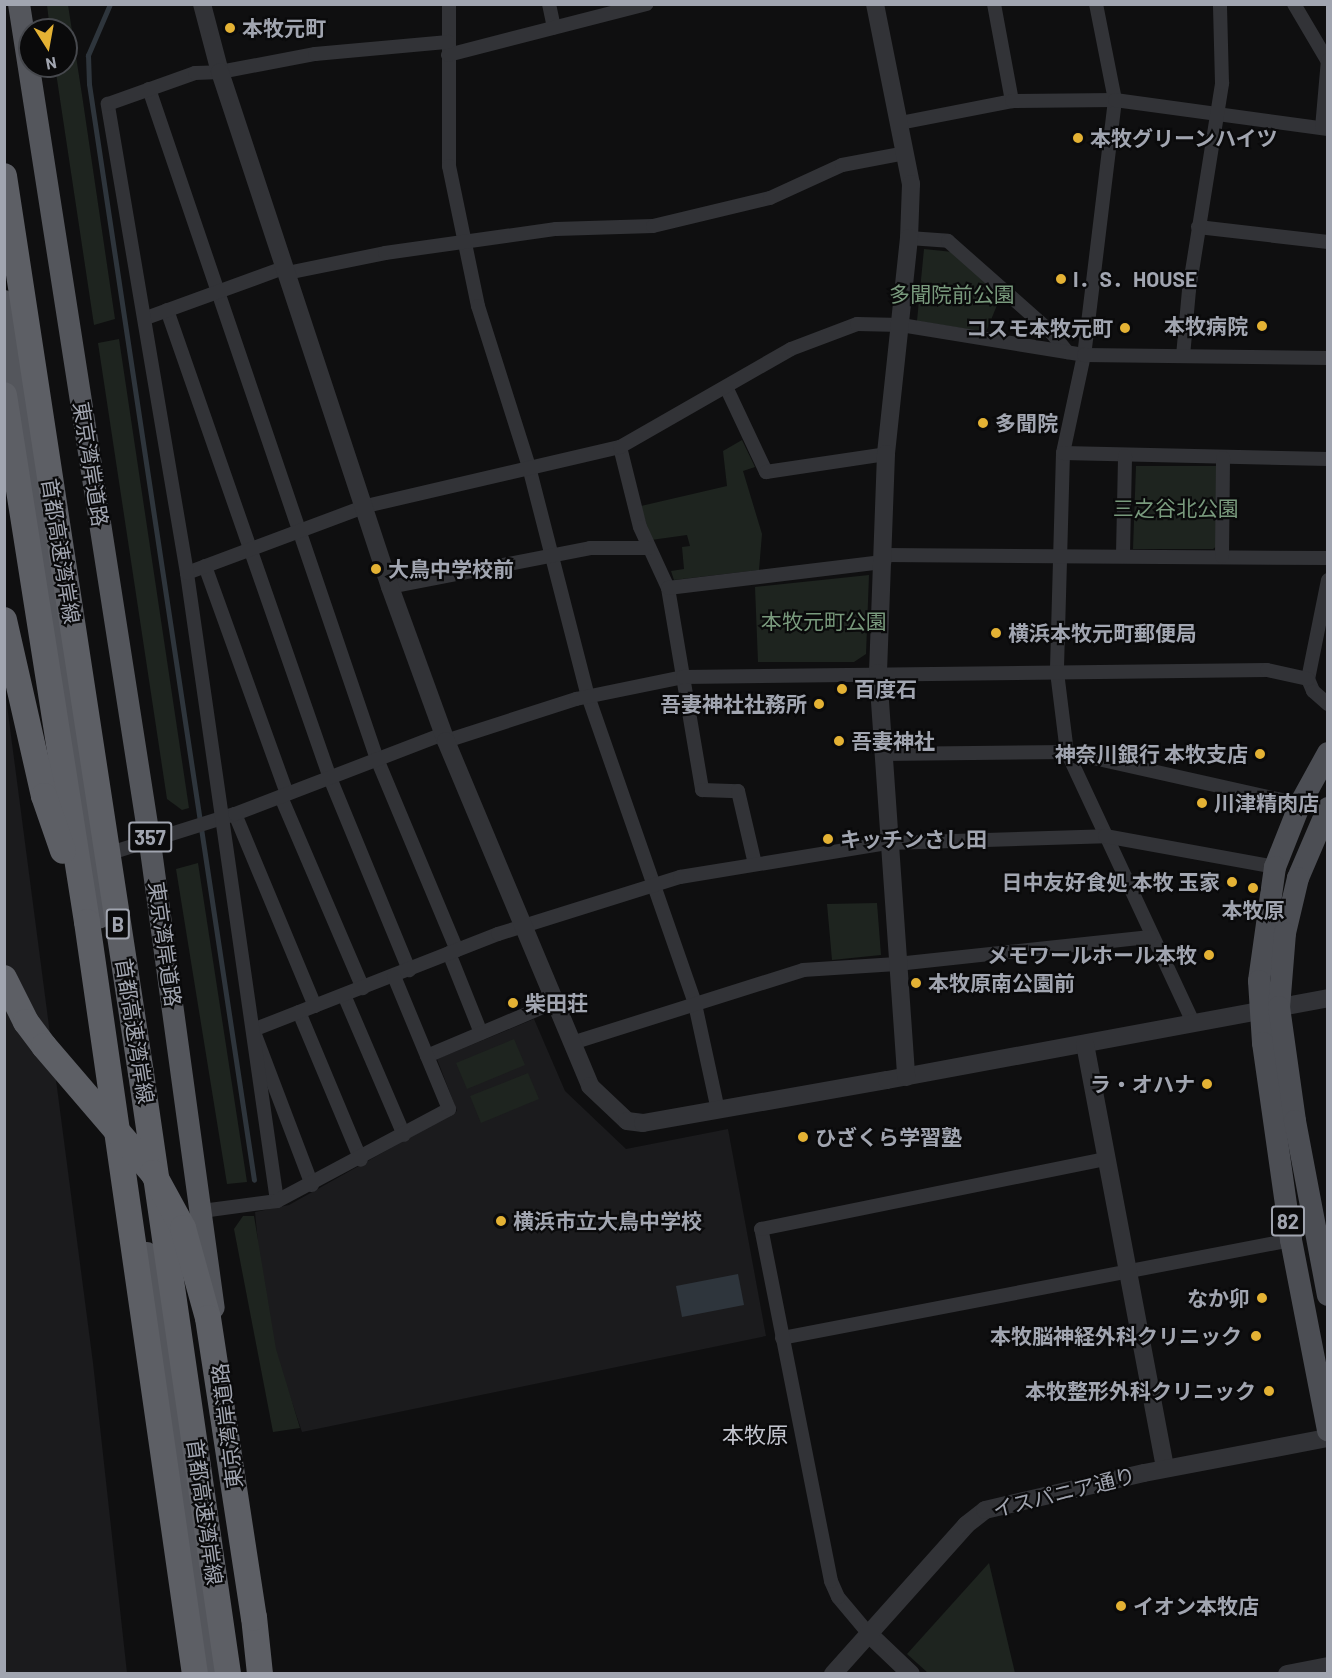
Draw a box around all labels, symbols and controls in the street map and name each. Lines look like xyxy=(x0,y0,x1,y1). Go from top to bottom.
place label: 本牧元町 xyxy=(242,15,326,41)
north arrow xyxy=(18,18,78,78)
marker: 本牧元町 xyxy=(223,21,237,35)
text: N xyxy=(44,54,58,75)
place label: 本牧グリーンハイツ xyxy=(1090,125,1279,151)
marker: 本牧グリーンハイツ xyxy=(1071,131,1085,145)
place label: I．S．HOUSE xyxy=(1073,266,1197,292)
marker: I．S．HOUSE xyxy=(1054,272,1068,286)
park label: 多聞院前公園 xyxy=(889,281,1015,307)
place label: 本牧病院 xyxy=(1164,313,1248,339)
place label: コスモ本牧元町 xyxy=(966,315,1113,341)
marker: 本牧病院 xyxy=(1253,317,1271,335)
marker: コスモ本牧元町 xyxy=(1118,321,1132,335)
street label: 東京湾岸道路 xyxy=(69,400,113,528)
place label: 多聞院 xyxy=(995,410,1058,436)
marker: 多聞院 xyxy=(976,416,990,430)
street label: 首都高速湾岸線 xyxy=(37,476,85,626)
park label: 三之谷北公園 xyxy=(1113,495,1239,521)
place label: 大鳥中学校前 xyxy=(388,556,514,582)
marker: 大鳥中学校前 xyxy=(369,562,383,576)
park label: 本牧元町公園 xyxy=(761,608,887,634)
place label: 横浜本牧元町郵便局 xyxy=(1008,620,1197,646)
marker: 横浜本牧元町郵便局 xyxy=(989,626,1003,640)
place label: 百度石 xyxy=(854,676,917,702)
marker: 百度石 xyxy=(835,682,849,696)
place label: 吾妻神社社務所 xyxy=(660,691,807,717)
marker: 吾妻神社社務所 xyxy=(812,697,826,711)
place label: 吾妻神社 xyxy=(851,728,935,754)
marker: 吾妻神社 xyxy=(832,734,846,748)
place label: 神奈川銀行 本牧支店 xyxy=(1055,741,1248,767)
marker: 神奈川銀行 本牧支店 xyxy=(1253,747,1267,761)
place label: 川津精肉店 xyxy=(1214,790,1319,816)
marker: 川津精肉店 xyxy=(1195,796,1209,810)
road number: 357 xyxy=(128,820,172,854)
place label: キッチンさし田 xyxy=(840,826,987,852)
marker: キッチンさし田 xyxy=(821,832,835,846)
place label: 日中友好食処 本牧 玉家 xyxy=(1002,869,1220,895)
marker: 日中友好食処 本牧 玉家 xyxy=(1225,875,1239,889)
street label: 東京湾岸道路 xyxy=(144,880,186,1008)
marker: 本牧原 xyxy=(1246,881,1260,895)
place label: 本牧原 xyxy=(1222,897,1284,923)
road number: B xyxy=(104,907,132,941)
place label: メモワールホール本牧 xyxy=(987,942,1197,968)
marker: メモワールホール本牧 xyxy=(1202,948,1216,962)
street label: 首都高速湾岸線 xyxy=(111,956,159,1106)
place label: 本牧原南公園前 xyxy=(928,970,1075,996)
marker: 本牧原南公園前 xyxy=(909,976,923,990)
place label: 柴田荘 xyxy=(525,990,588,1016)
marker: 柴田荘 xyxy=(506,996,520,1010)
place label: ラ・オハナ xyxy=(1090,1071,1195,1097)
marker: ラ・オハナ xyxy=(1200,1077,1214,1091)
place label: ひざくら学習塾 xyxy=(815,1124,962,1150)
marker: ひざくら学習塾 xyxy=(796,1130,810,1144)
road number: 82 xyxy=(1270,1204,1306,1238)
place label: 横浜市立大鳥中学校 xyxy=(513,1208,702,1234)
marker: 横浜市立大鳥中学校 xyxy=(494,1214,508,1228)
place label: なか卯 xyxy=(1187,1285,1250,1311)
marker: なか卯 xyxy=(1255,1291,1269,1305)
place label: 本牧脳神経外科クリニック xyxy=(990,1323,1242,1349)
marker: 本牧脳神経外科クリニック xyxy=(1247,1327,1265,1345)
street label: 東京湾岸道路 xyxy=(207,1362,247,1490)
place label: 本牧整形外科クリニック xyxy=(1025,1378,1256,1404)
marker: 本牧整形外科クリニック xyxy=(1260,1382,1278,1400)
district label: 本牧原 xyxy=(722,1422,788,1448)
street label: 首都高速湾岸線 xyxy=(182,1437,228,1587)
street label: イスパニア通り xyxy=(990,1462,1138,1522)
place label: イオン本牧店 xyxy=(1133,1593,1259,1619)
marker: イオン本牧店 xyxy=(1114,1599,1128,1613)

